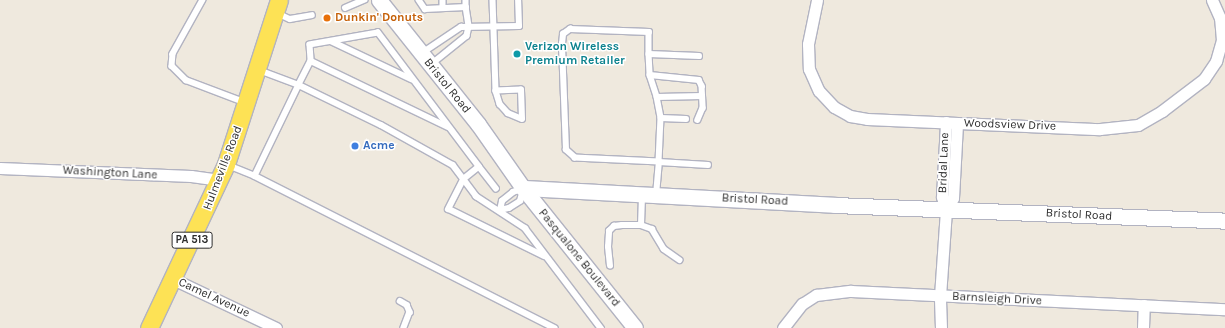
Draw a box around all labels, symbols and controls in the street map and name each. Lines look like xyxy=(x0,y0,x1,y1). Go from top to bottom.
place label: Dunkin' Donuts xyxy=(335,11,423,25)
marker: Dunkin' Donuts xyxy=(322,13,332,23)
place label: Verizon Wireless Premium Retailer xyxy=(525,40,625,68)
marker: Verizon Wireless Premium Retailer xyxy=(512,49,522,59)
street label: Bristol Road xyxy=(420,56,474,116)
street label: Woodsview Drive xyxy=(964,116,1056,134)
street label: Hulmeville Road xyxy=(200,124,246,212)
street label: Bridal Lane xyxy=(936,132,952,194)
place label: Acme xyxy=(363,139,395,153)
marker: Acme xyxy=(350,141,360,151)
street label: Washington Lane xyxy=(62,163,158,183)
street label: Bristol Road xyxy=(721,191,789,209)
street label: Pasqualone Boulevard xyxy=(535,206,623,310)
street label: Bristol Road xyxy=(1045,206,1113,224)
road number: PA 513 xyxy=(171,231,213,249)
street label: Camel Avenue xyxy=(176,275,252,321)
street label: Barnsleigh Drive xyxy=(952,289,1042,309)

